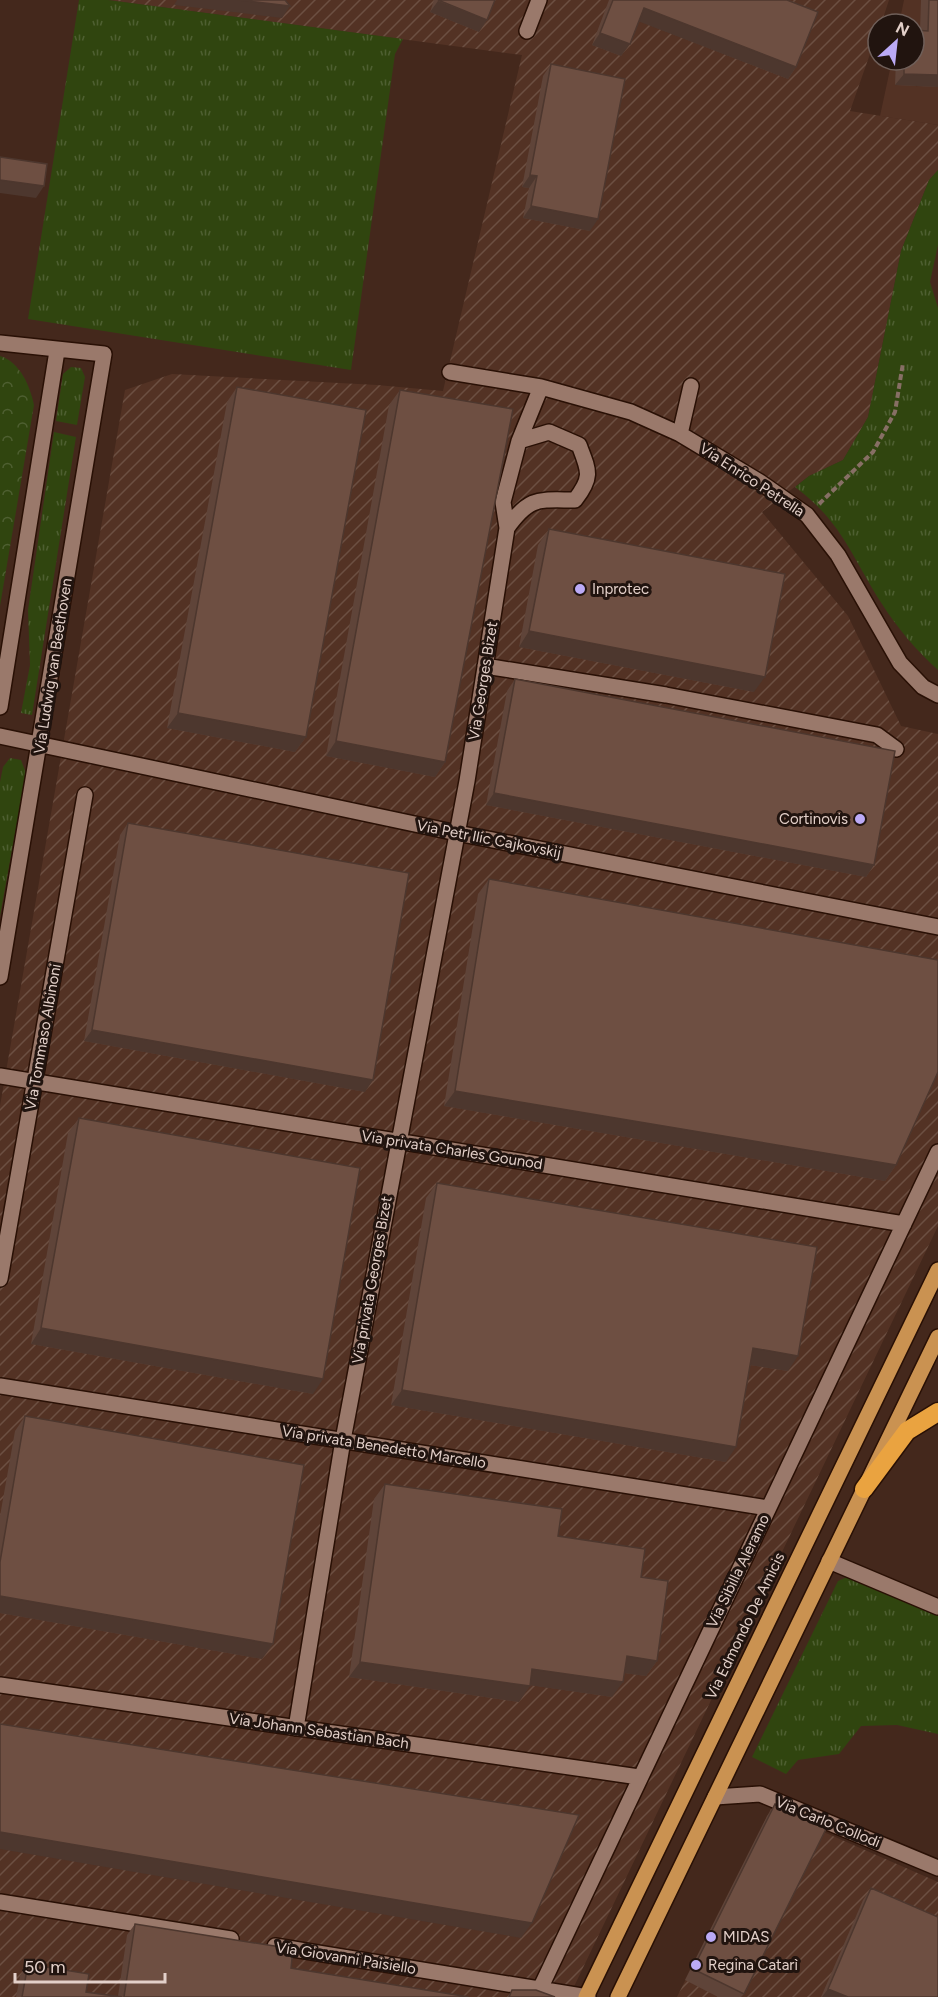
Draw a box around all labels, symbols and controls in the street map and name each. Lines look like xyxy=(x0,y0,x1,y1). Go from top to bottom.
north arrow xyxy=(866,12,926,72)
text: N xyxy=(893,18,912,40)
street label: Via Enrico Petrella xyxy=(696,439,808,521)
street label: Via Ludwig van Beethoven xyxy=(30,577,76,755)
place label: Inprotec xyxy=(592,580,649,598)
marker: Inprotec xyxy=(573,582,587,596)
street label: Via Georges Bizet xyxy=(465,620,501,742)
place label: Cortinovis xyxy=(779,810,848,828)
marker: Cortinovis xyxy=(853,812,867,826)
street label: Via Petr Ilic Cajkovskij xyxy=(415,816,563,862)
street label: Via Tommaso Albinoni xyxy=(21,962,65,1112)
street label: Via privata Charles Gounod xyxy=(360,1127,544,1173)
street label: Via privata Georges Bizet xyxy=(348,1194,396,1365)
street label: Via privata Benedetto Marcello xyxy=(281,1422,488,1472)
street label: Via Sibilla Aleramo xyxy=(703,1511,773,1631)
street label: Via Edmondo De Amicis xyxy=(702,1550,788,1702)
street label: Via Johann Sebastian Bach xyxy=(228,1709,410,1753)
street label: Via Carlo Collodi xyxy=(773,1793,883,1851)
place label: MIDAS xyxy=(723,1928,769,1946)
marker: MIDAS xyxy=(704,1930,718,1944)
street label: Via Giovanni Paisiello xyxy=(275,1938,418,1978)
scale bar xyxy=(15,1946,165,1984)
text: 50 m xyxy=(24,1956,66,1978)
place label: Regina Catarì xyxy=(708,1956,798,1974)
marker: Regina Catarì xyxy=(689,1958,703,1972)

